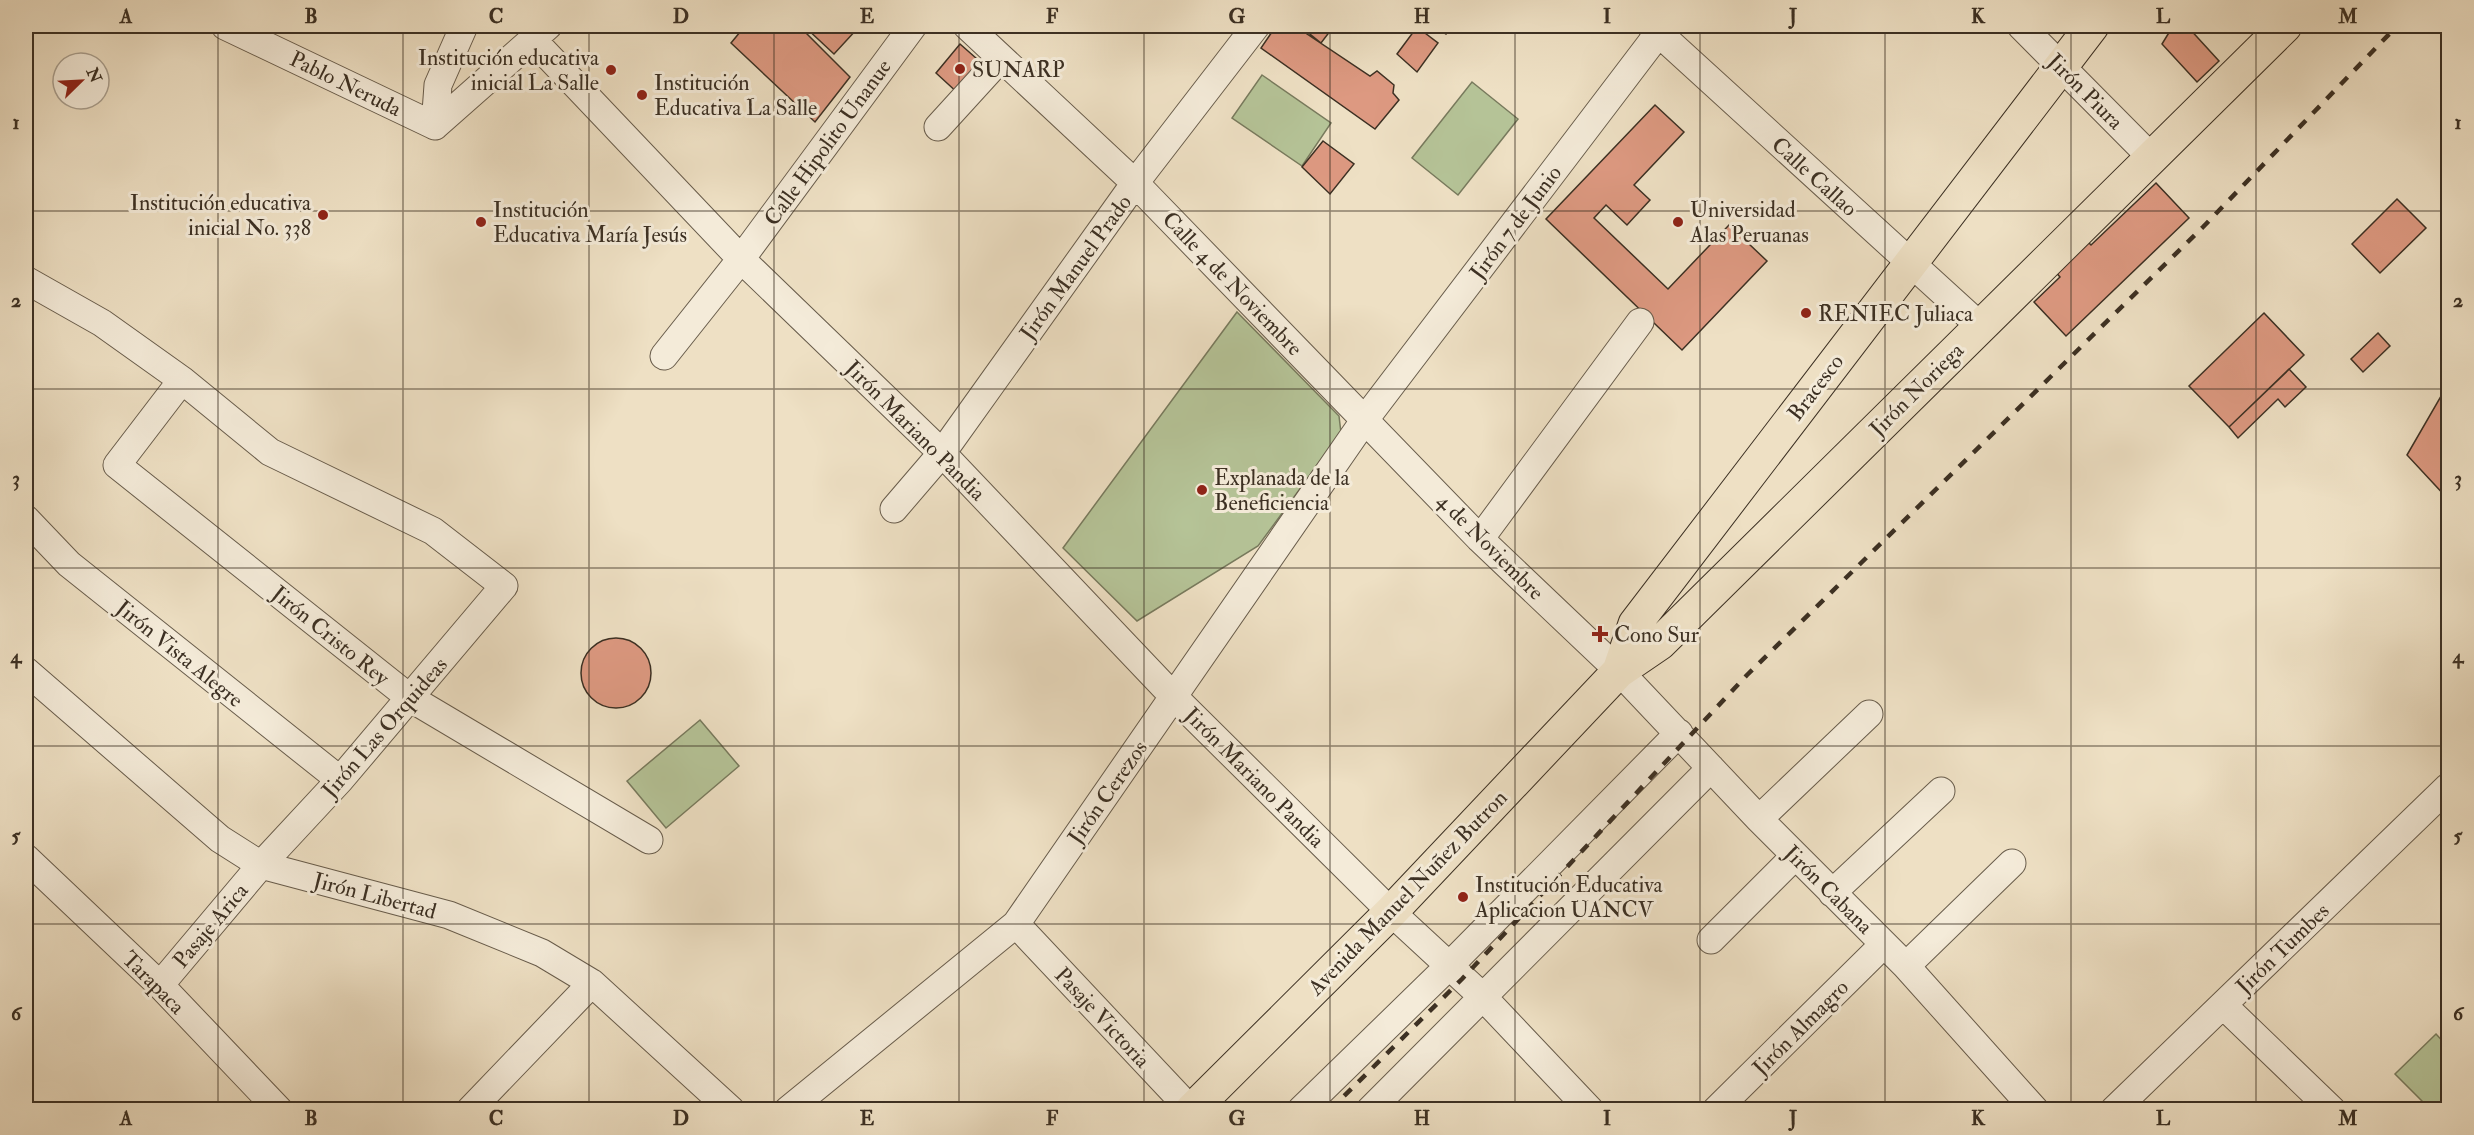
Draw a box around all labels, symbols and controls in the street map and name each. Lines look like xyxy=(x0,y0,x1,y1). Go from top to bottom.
text: A xyxy=(119,4,133,29)
text: B xyxy=(304,4,318,29)
text: C xyxy=(489,4,503,29)
text: D xyxy=(673,4,689,29)
text: E xyxy=(860,4,875,29)
text: F xyxy=(1046,4,1059,29)
text: G xyxy=(1229,4,1246,29)
text: H xyxy=(1414,4,1430,29)
text: I xyxy=(1603,4,1611,29)
text: J xyxy=(1788,4,1797,29)
text: K xyxy=(1971,4,1986,29)
text: L xyxy=(2156,4,2171,29)
text: M xyxy=(2337,4,2358,29)
place label: Institución educativa inicial La Salle xyxy=(418,44,600,97)
street label: Pablo Neruda xyxy=(285,45,407,123)
street label: Jirón Piura xyxy=(2041,47,2130,136)
north arrow xyxy=(51,51,111,111)
street label: Calle Hipolito Unanue xyxy=(758,54,898,232)
place label: SUNARP xyxy=(972,56,1065,84)
marker: SUNARP xyxy=(953,62,967,76)
marker: Institución educativa inicial La Salle xyxy=(604,63,618,77)
text: N xyxy=(81,64,106,87)
place label: Institución Educativa La Salle xyxy=(654,69,817,122)
marker: Institución Educativa La Salle xyxy=(635,88,649,102)
text: 1 xyxy=(12,110,20,135)
text: 1 xyxy=(2454,110,2462,135)
street label: Calle Callao xyxy=(1766,131,1863,223)
street label: Jirón 7 de Junio xyxy=(1463,160,1568,286)
place label: Institución educativa inicial No. 338 xyxy=(130,189,312,242)
street label: Jirón Manuel Prado xyxy=(1013,189,1138,347)
place label: Institución Educativa María Jesús xyxy=(493,196,687,249)
place label: Universidad Alas Peruanas xyxy=(1689,196,1809,249)
street label: Calle 4 de Noviembre xyxy=(1156,206,1308,362)
marker: Institución educativa inicial No. 338 xyxy=(316,208,330,222)
marker: Institución Educativa María Jesús xyxy=(474,215,488,229)
marker: Universidad Alas Peruanas xyxy=(1671,215,1685,229)
text: 2 xyxy=(11,288,21,313)
text: 2 xyxy=(2453,288,2463,313)
place label: RENIEC Juliaca xyxy=(1818,300,1974,328)
marker: RENIEC Juliaca xyxy=(1799,306,1813,320)
street label: Jirón Noriega xyxy=(1863,336,1970,443)
street label: Bracesco xyxy=(1782,349,1850,427)
street label: Jirón Mariano Pandia xyxy=(838,354,992,508)
place label: Explanada de la Beneficiencia xyxy=(1214,464,1350,517)
text: 3 xyxy=(12,466,20,491)
text: 3 xyxy=(2454,466,2462,491)
marker: Explanada de la Beneficiencia xyxy=(1195,483,1209,497)
street label: 4 de Noviembre xyxy=(1431,487,1550,606)
street label: Jirón Cristo Rey xyxy=(265,579,395,692)
street label: Jirón Vista Alegre xyxy=(109,593,249,714)
place label: Cono Sur xyxy=(1614,621,1700,649)
marker: Cono Sur xyxy=(1591,625,1609,643)
text: 4 xyxy=(10,644,23,669)
text: 4 xyxy=(2452,644,2465,669)
street label: Jirón Las Orquideas xyxy=(315,651,454,805)
street label: Jirón Mariano Pandia xyxy=(1177,701,1331,855)
street label: Jirón Cerezos xyxy=(1061,735,1154,851)
street label: Avenida Manuel Nuñez Butron xyxy=(1301,784,1513,1002)
text: 5 xyxy=(12,823,22,848)
text: 5 xyxy=(2454,823,2464,848)
street label: Jirón Cabana xyxy=(1777,839,1879,941)
street label: Jirón Libertad xyxy=(309,866,439,926)
place label: Institución Educativa Aplicacion UANCV xyxy=(1474,871,1664,925)
street label: Pasaje Arica xyxy=(167,877,255,974)
marker: Institución Educativa Aplicacion UANCV xyxy=(1456,890,1470,904)
street label: Jirón Tumbes xyxy=(2229,897,2335,1001)
street label: Tarapaca xyxy=(115,945,192,1022)
street label: Pasaje Victoria xyxy=(1048,961,1157,1075)
street label: Jirón Almagro xyxy=(1746,974,1855,1082)
text: 6 xyxy=(11,1001,23,1026)
text: 6 xyxy=(2453,1001,2465,1026)
text: A xyxy=(119,1106,133,1131)
text: B xyxy=(304,1106,318,1131)
text: C xyxy=(489,1106,503,1131)
text: D xyxy=(673,1106,689,1131)
text: E xyxy=(860,1106,875,1131)
text: F xyxy=(1046,1106,1059,1131)
text: G xyxy=(1229,1106,1246,1131)
text: H xyxy=(1414,1106,1430,1131)
text: I xyxy=(1603,1106,1611,1131)
text: J xyxy=(1788,1106,1797,1131)
text: K xyxy=(1971,1106,1986,1131)
text: L xyxy=(2156,1106,2171,1131)
text: M xyxy=(2337,1106,2358,1131)

